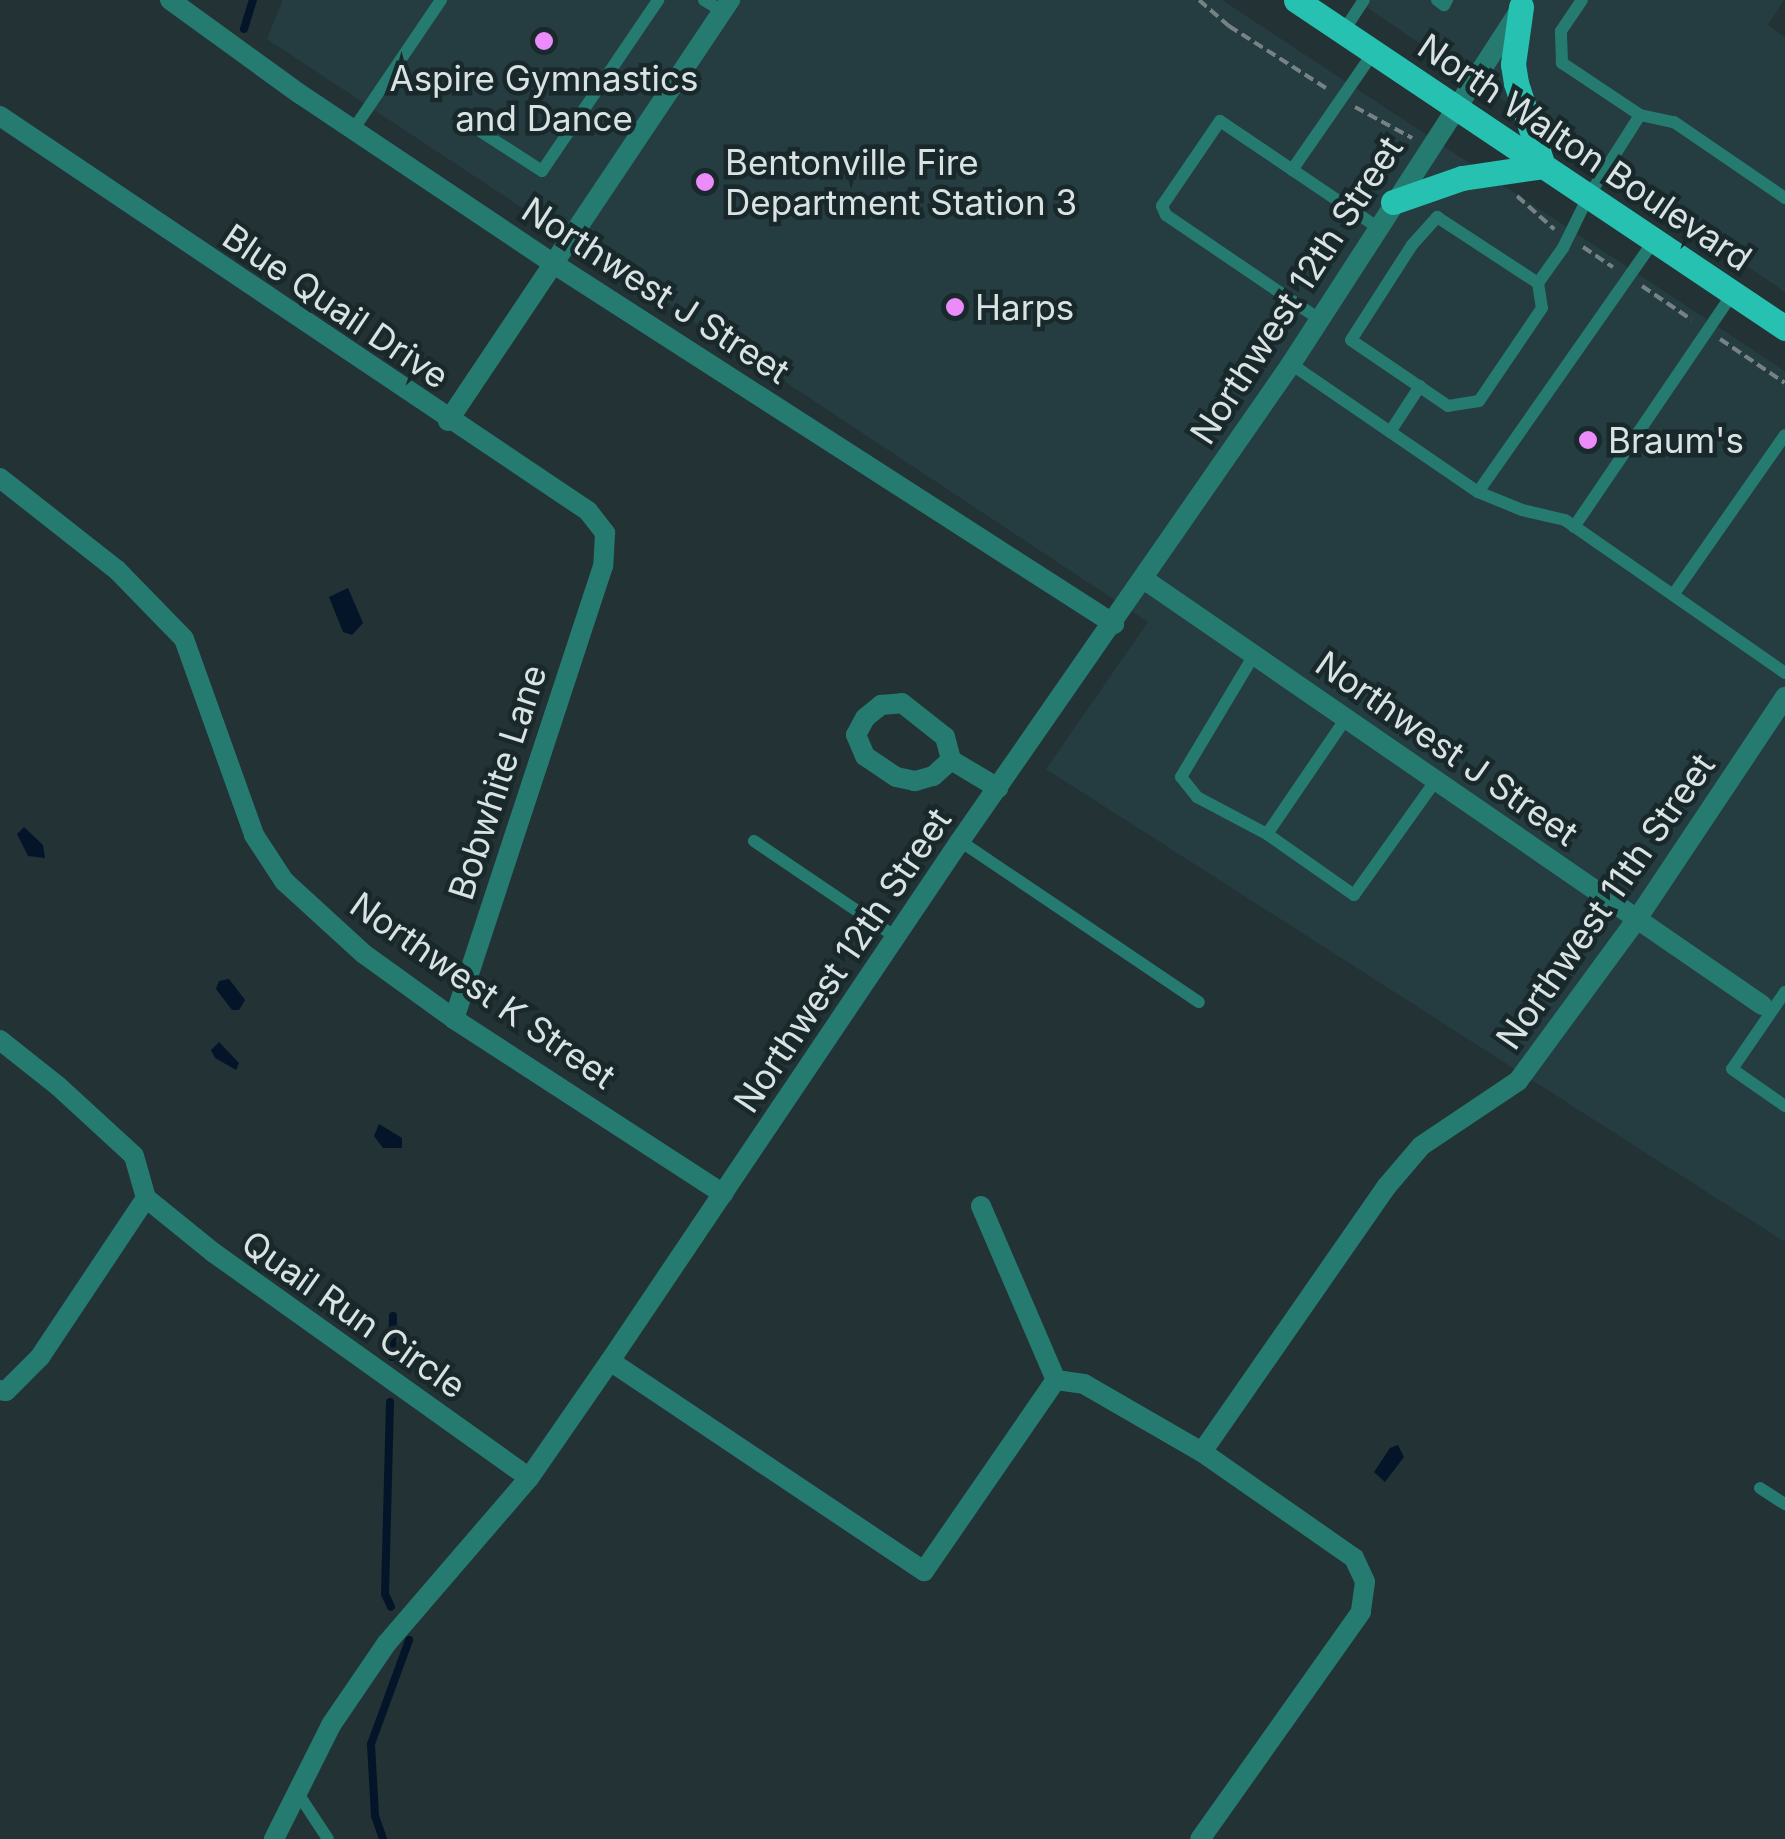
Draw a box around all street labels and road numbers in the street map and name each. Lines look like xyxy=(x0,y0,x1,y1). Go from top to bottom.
street label: North Walton Boulevard xyxy=(1410,25,1760,279)
street label: Northwest 12th Street xyxy=(1181,129,1411,451)
street label: Northwest J Street xyxy=(515,188,797,392)
street label: Blue Quail Drive xyxy=(215,215,457,397)
street label: Northwest J Street xyxy=(1308,642,1586,854)
street label: Bobwhite Lane xyxy=(439,659,555,905)
street label: Northwest 11th Street xyxy=(1487,745,1723,1057)
street label: Northwest 12th Street xyxy=(725,800,959,1120)
street label: Northwest K Street xyxy=(343,883,623,1097)
street label: Quail Run Circle xyxy=(234,1221,474,1407)

